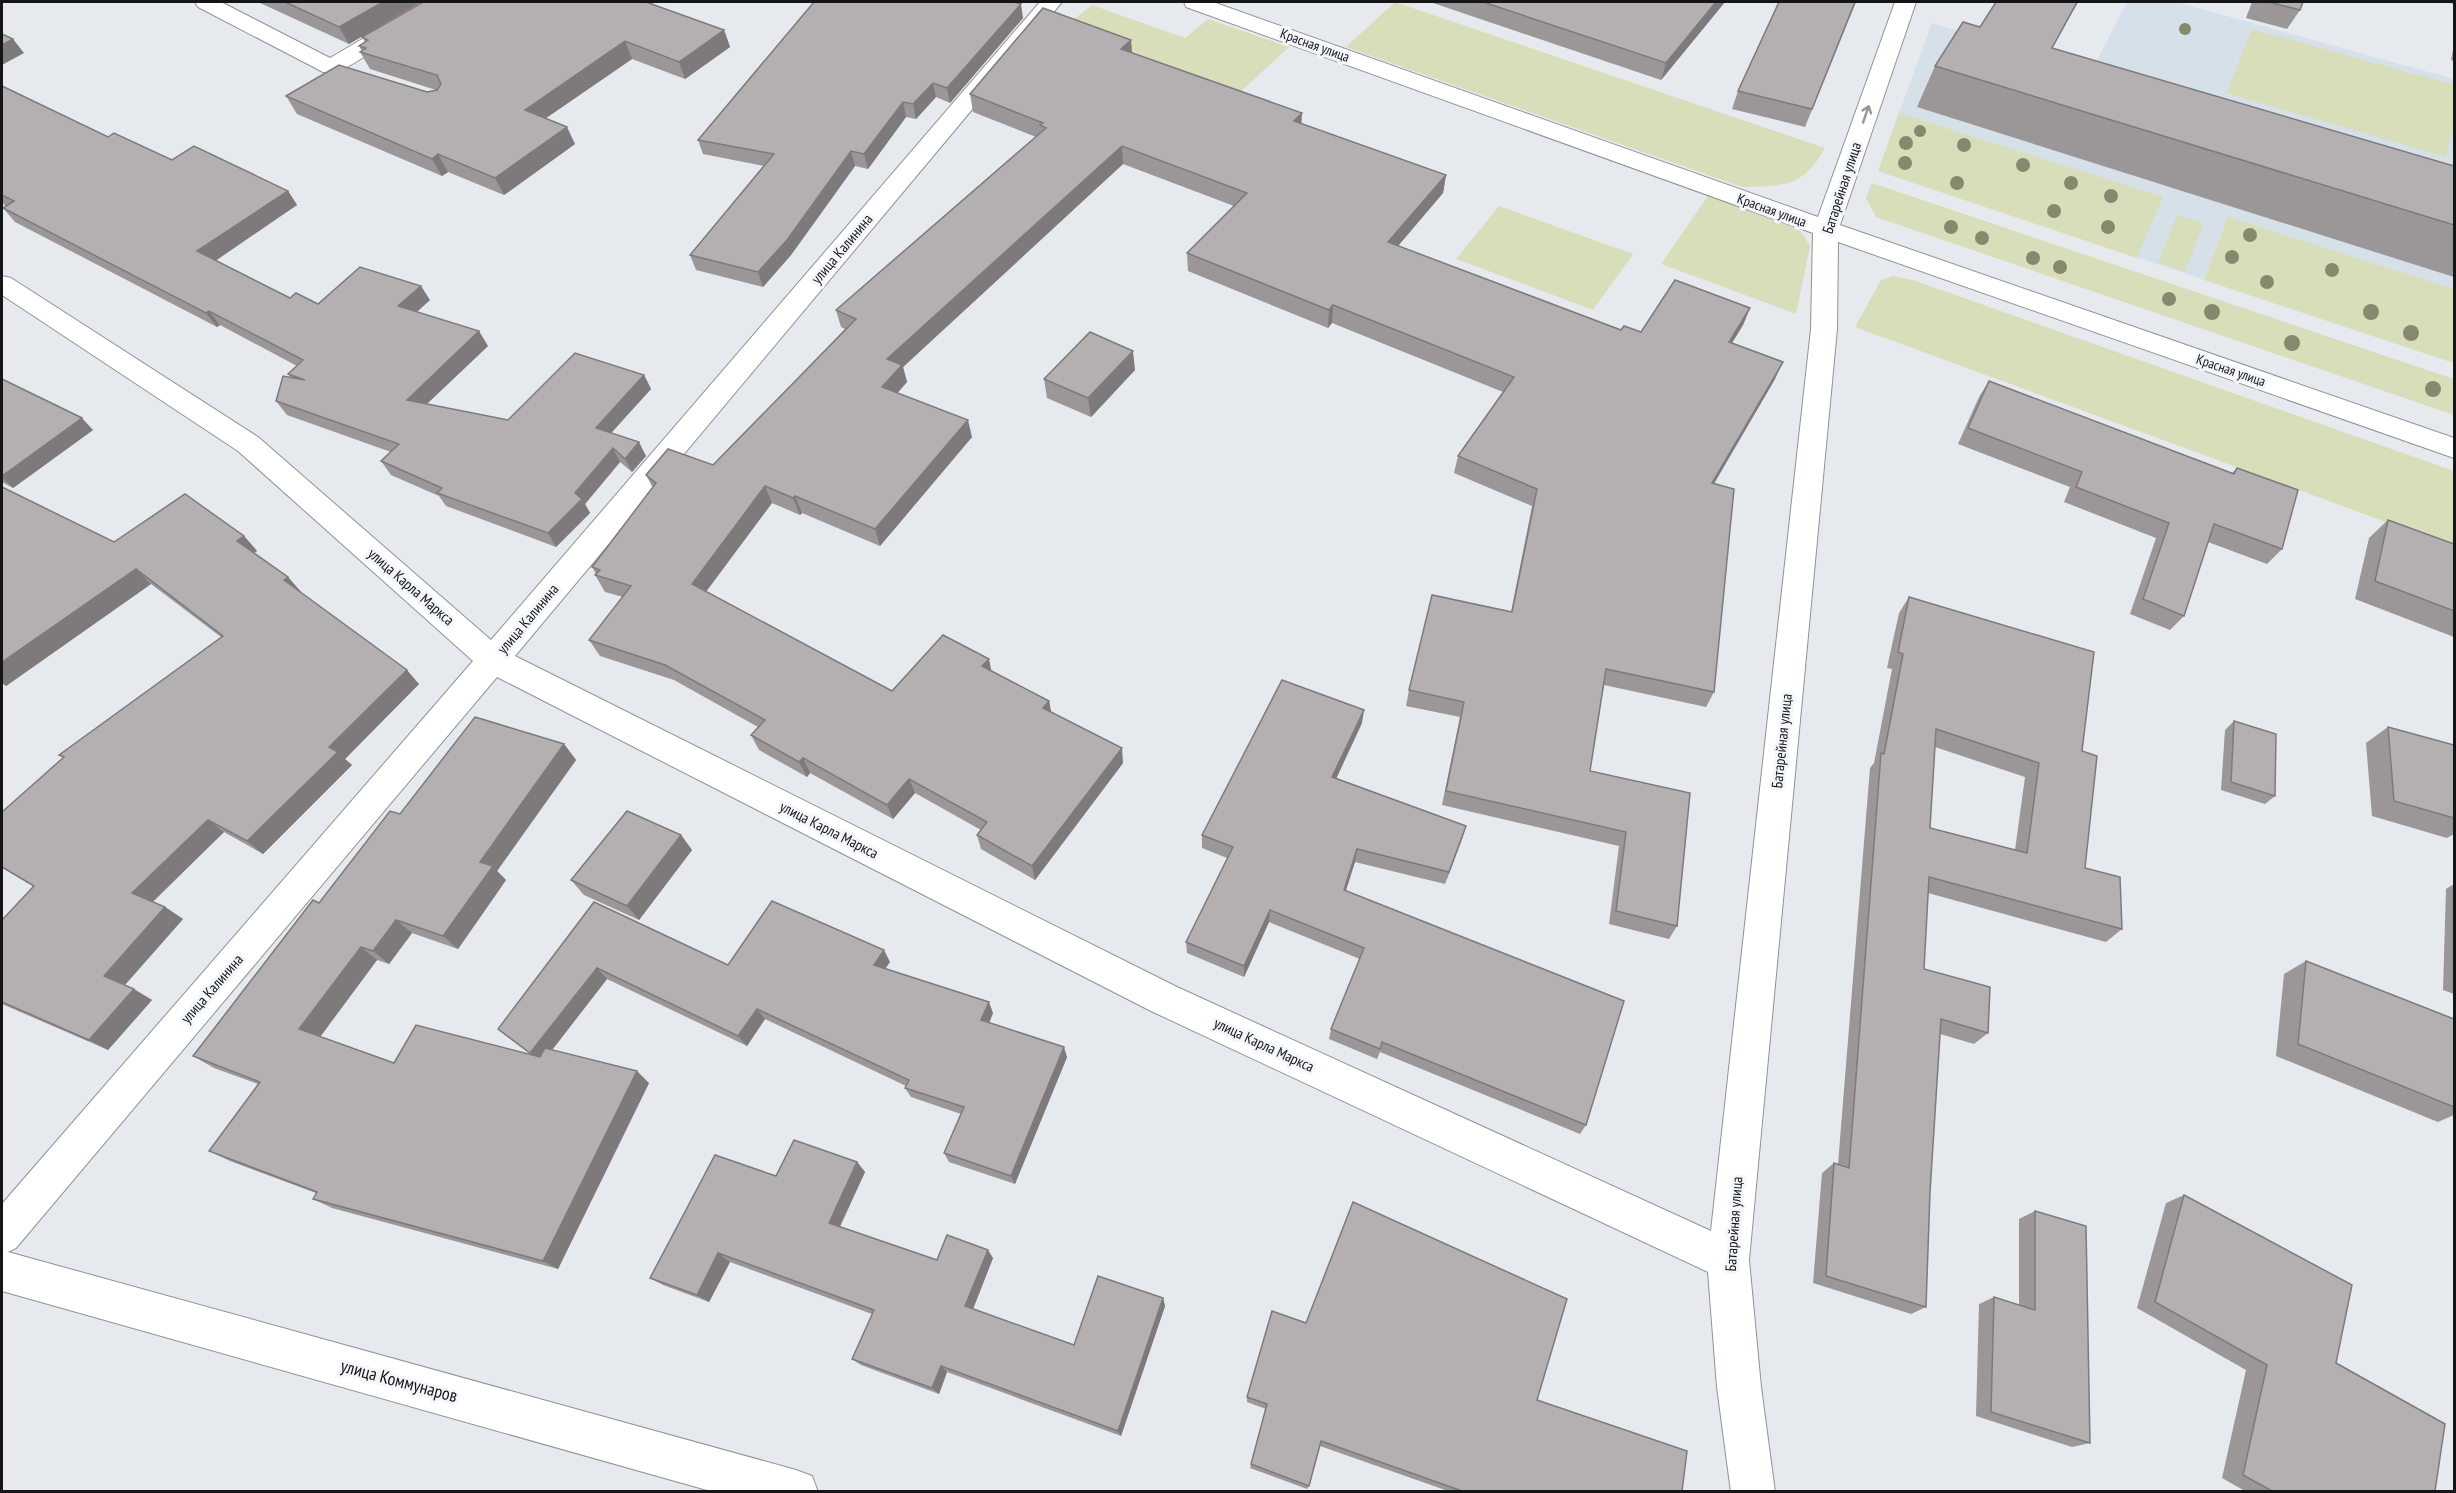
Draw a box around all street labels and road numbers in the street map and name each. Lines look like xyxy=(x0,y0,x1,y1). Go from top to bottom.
street label: Красная улица xyxy=(1278,24,1352,66)
street label: Батарейная улица xyxy=(1818,140,1865,236)
street label: Красная улица xyxy=(1735,189,1809,231)
street label: улица Калинина xyxy=(807,210,876,288)
street label: Красная улица xyxy=(2194,350,2268,390)
street label: улица Карла Маркса xyxy=(364,544,458,629)
street label: улица Калинина xyxy=(493,580,562,658)
street label: Батарейная улица xyxy=(1767,693,1796,789)
street label: улица Карла Маркса xyxy=(777,797,882,863)
street label: улица Калинина xyxy=(176,950,247,1027)
street label: улица Карла Маркса xyxy=(1211,1013,1317,1076)
street label: Батарейная улица xyxy=(1721,1176,1746,1272)
street label: улица Коммунаров xyxy=(338,1354,460,1407)

